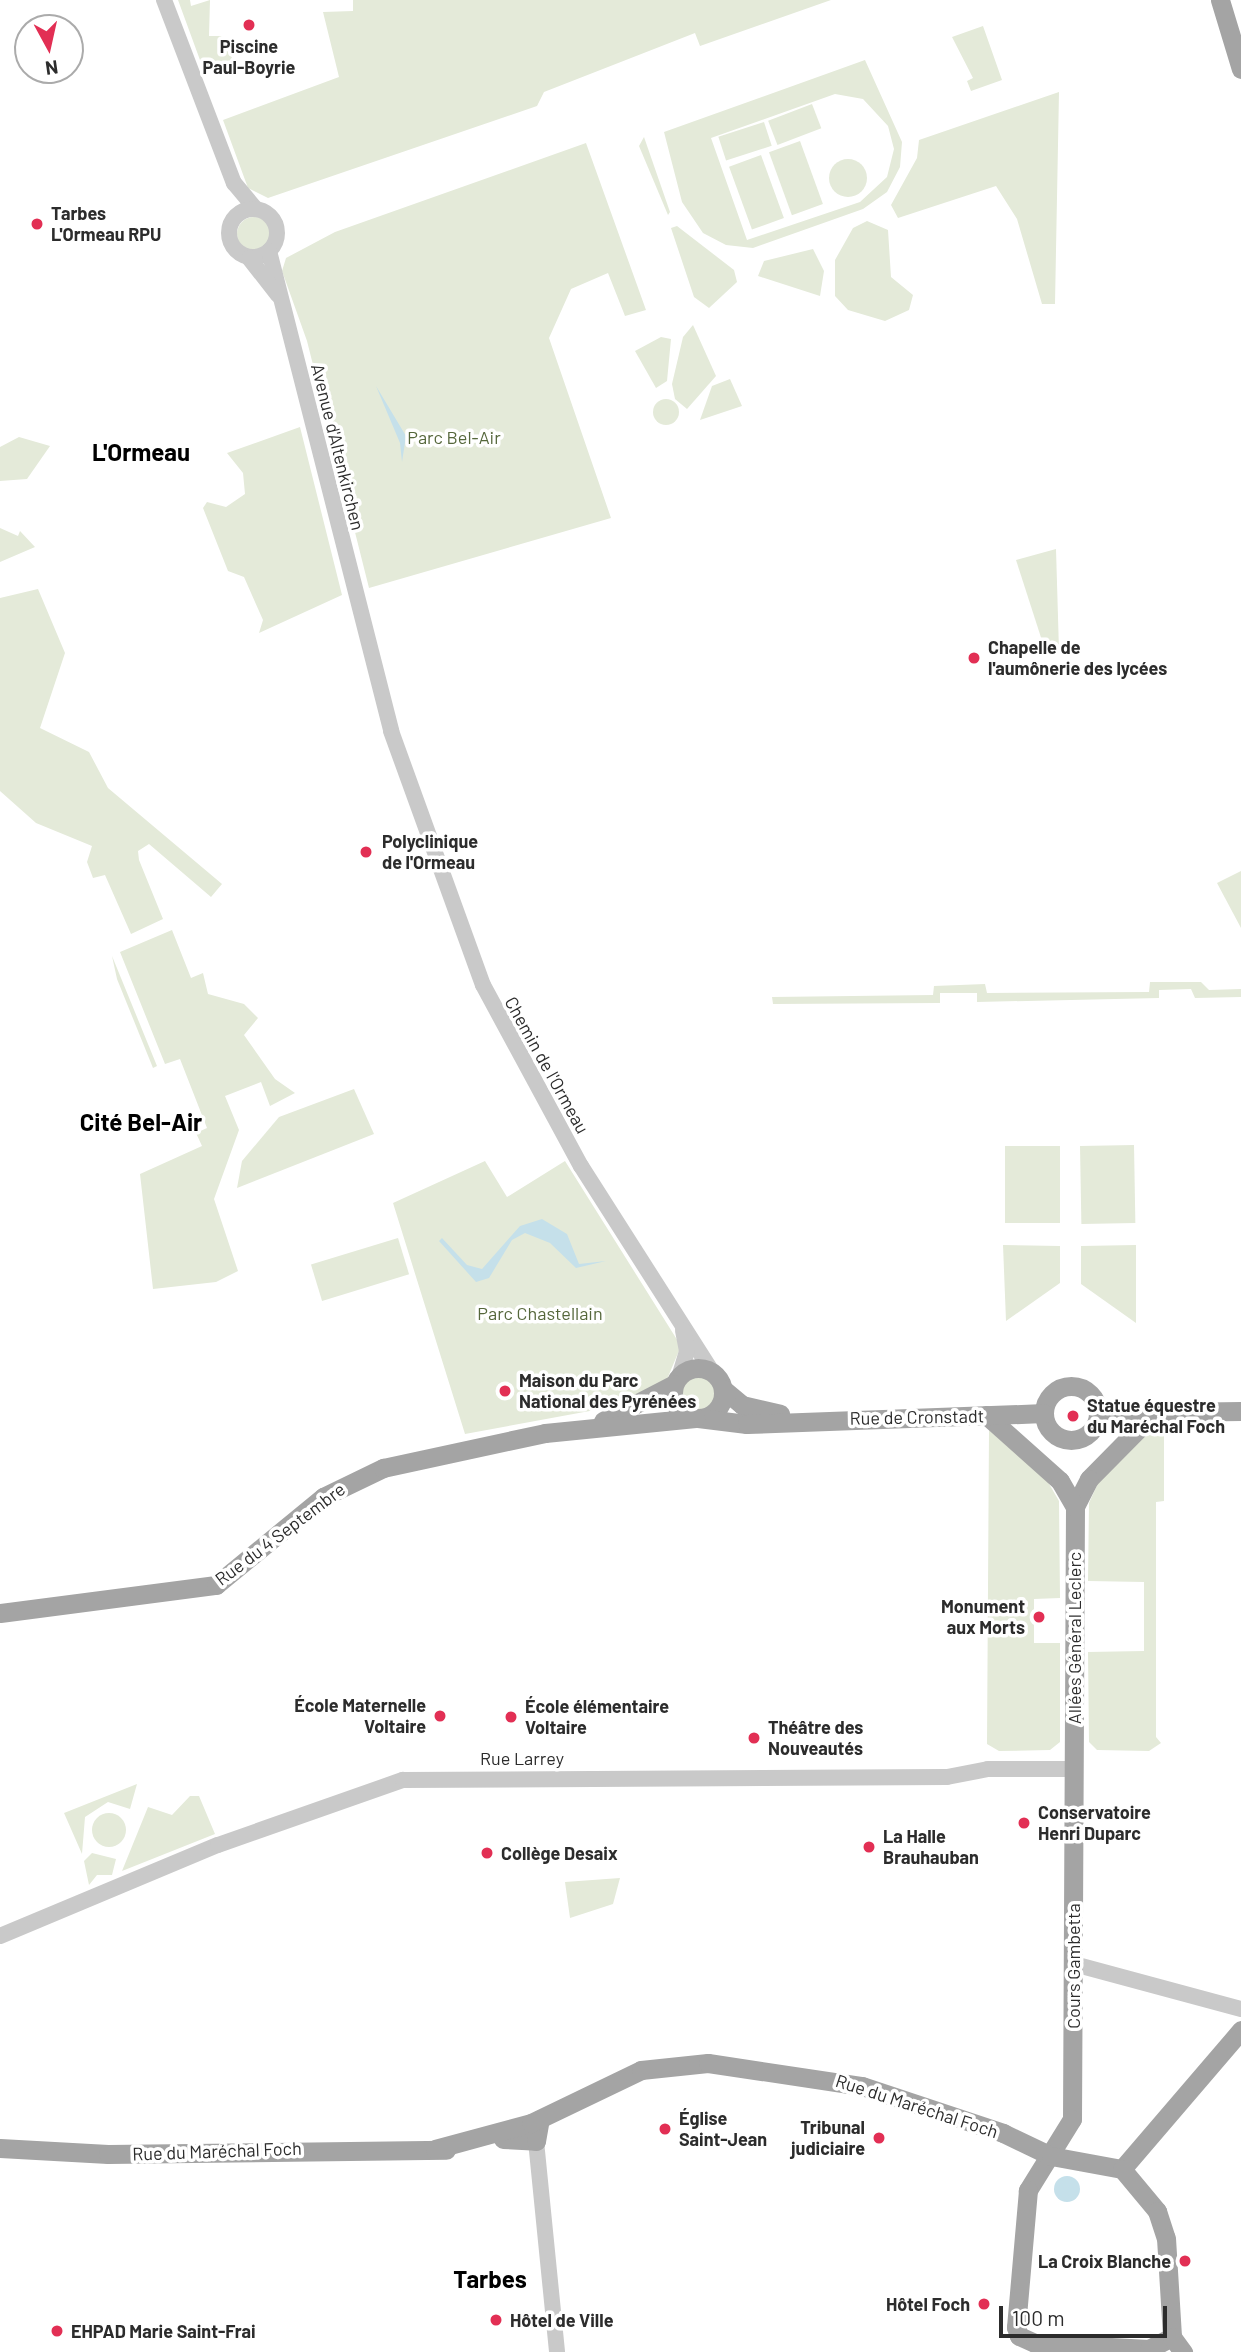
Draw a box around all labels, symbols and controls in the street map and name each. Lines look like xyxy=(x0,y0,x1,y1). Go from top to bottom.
north arrow xyxy=(14,14,84,84)
marker: Piscine Paul-Boyrie xyxy=(241,17,257,33)
place label: Piscine Paul-Boyrie xyxy=(203,36,295,78)
text: N xyxy=(44,56,60,81)
place label: Tarbes L'Ormeau RPU xyxy=(51,203,161,246)
marker: Tarbes L'Ormeau RPU xyxy=(29,216,45,232)
street label: Avenue d'Altenkirchen xyxy=(307,361,369,533)
park label: Parc Bel-Air xyxy=(407,426,501,448)
district label: L'Ormeau xyxy=(92,438,190,466)
place label: Chapelle de l'aumônerie des lycées xyxy=(988,637,1167,680)
marker: Chapelle de l'aumônerie des lycées xyxy=(966,650,982,666)
place label: Polyclinique de l'Ormeau xyxy=(382,831,478,874)
marker: Polyclinique de l'Ormeau xyxy=(356,842,376,862)
street label: Chemin de l'Ormeau xyxy=(500,993,594,1137)
district label: Cité Bel-Air xyxy=(80,1108,202,1136)
park label: Parc Chastellain xyxy=(477,1302,603,1324)
place label: Maison du Parc National des Pyrénées xyxy=(519,1370,696,1412)
marker: Maison du Parc National des Pyrénées xyxy=(497,1383,513,1399)
place label: Statue équestre du Maréchal Foch xyxy=(1087,1395,1225,1438)
street label: Rue de Cronstadt xyxy=(850,1405,984,1429)
marker: Statue équestre du Maréchal Foch xyxy=(1065,1408,1081,1424)
street label: Rue du 4 Septembre xyxy=(211,1478,349,1590)
street label: Allées Général Leclerc xyxy=(1063,1552,1085,1724)
place label: Monument aux Morts xyxy=(941,1596,1025,1638)
marker: Monument aux Morts xyxy=(1031,1609,1047,1625)
place label: École Maternelle Voltaire xyxy=(294,1695,426,1738)
place label: École élémentaire Voltaire xyxy=(525,1696,669,1738)
marker: École Maternelle Voltaire xyxy=(432,1708,448,1724)
marker: École élémentaire Voltaire xyxy=(503,1709,519,1725)
place label: Théâtre des Nouveautés xyxy=(768,1717,863,1760)
marker: Théâtre des Nouveautés xyxy=(746,1730,762,1746)
street label: Rue Larrey xyxy=(480,1747,564,1769)
place label: Conservatoire Henri Duparc xyxy=(1038,1802,1151,1844)
marker: Conservatoire Henri Duparc xyxy=(1016,1815,1032,1831)
place label: La Halle Brauhauban xyxy=(883,1826,979,1868)
marker: La Halle Brauhauban xyxy=(861,1839,877,1855)
place label: Collège Desaix xyxy=(501,1842,618,1864)
marker: Collège Desaix xyxy=(479,1845,495,1861)
street label: Cours Gambetta xyxy=(1062,1903,1084,2029)
street label: Rue du Maréchal Foch xyxy=(833,2070,1001,2142)
place label: Église Saint-Jean xyxy=(679,2108,767,2150)
place label: Tribunal judiciaire xyxy=(791,2117,865,2160)
marker: Église Saint-Jean xyxy=(657,2121,673,2137)
marker: Tribunal judiciaire xyxy=(871,2130,887,2146)
street label: Rue du Maréchal Foch xyxy=(132,2137,302,2165)
place label: La Croix Blanche xyxy=(1038,2250,1171,2272)
marker: La Croix Blanche xyxy=(1177,2253,1193,2269)
district label: Tarbes xyxy=(453,2265,527,2293)
scale bar xyxy=(1003,2292,1171,2336)
place label: Hôtel Foch xyxy=(886,2293,970,2315)
marker: Hôtel Foch xyxy=(976,2296,992,2312)
text: 100 m xyxy=(1012,2305,1065,2330)
place label: Hôtel de Ville xyxy=(510,2309,613,2331)
marker: Hôtel de Ville xyxy=(488,2312,504,2328)
place label: EHPAD Marie Saint-Frai xyxy=(71,2320,256,2342)
marker: EHPAD Marie Saint-Frai xyxy=(49,2323,65,2339)

